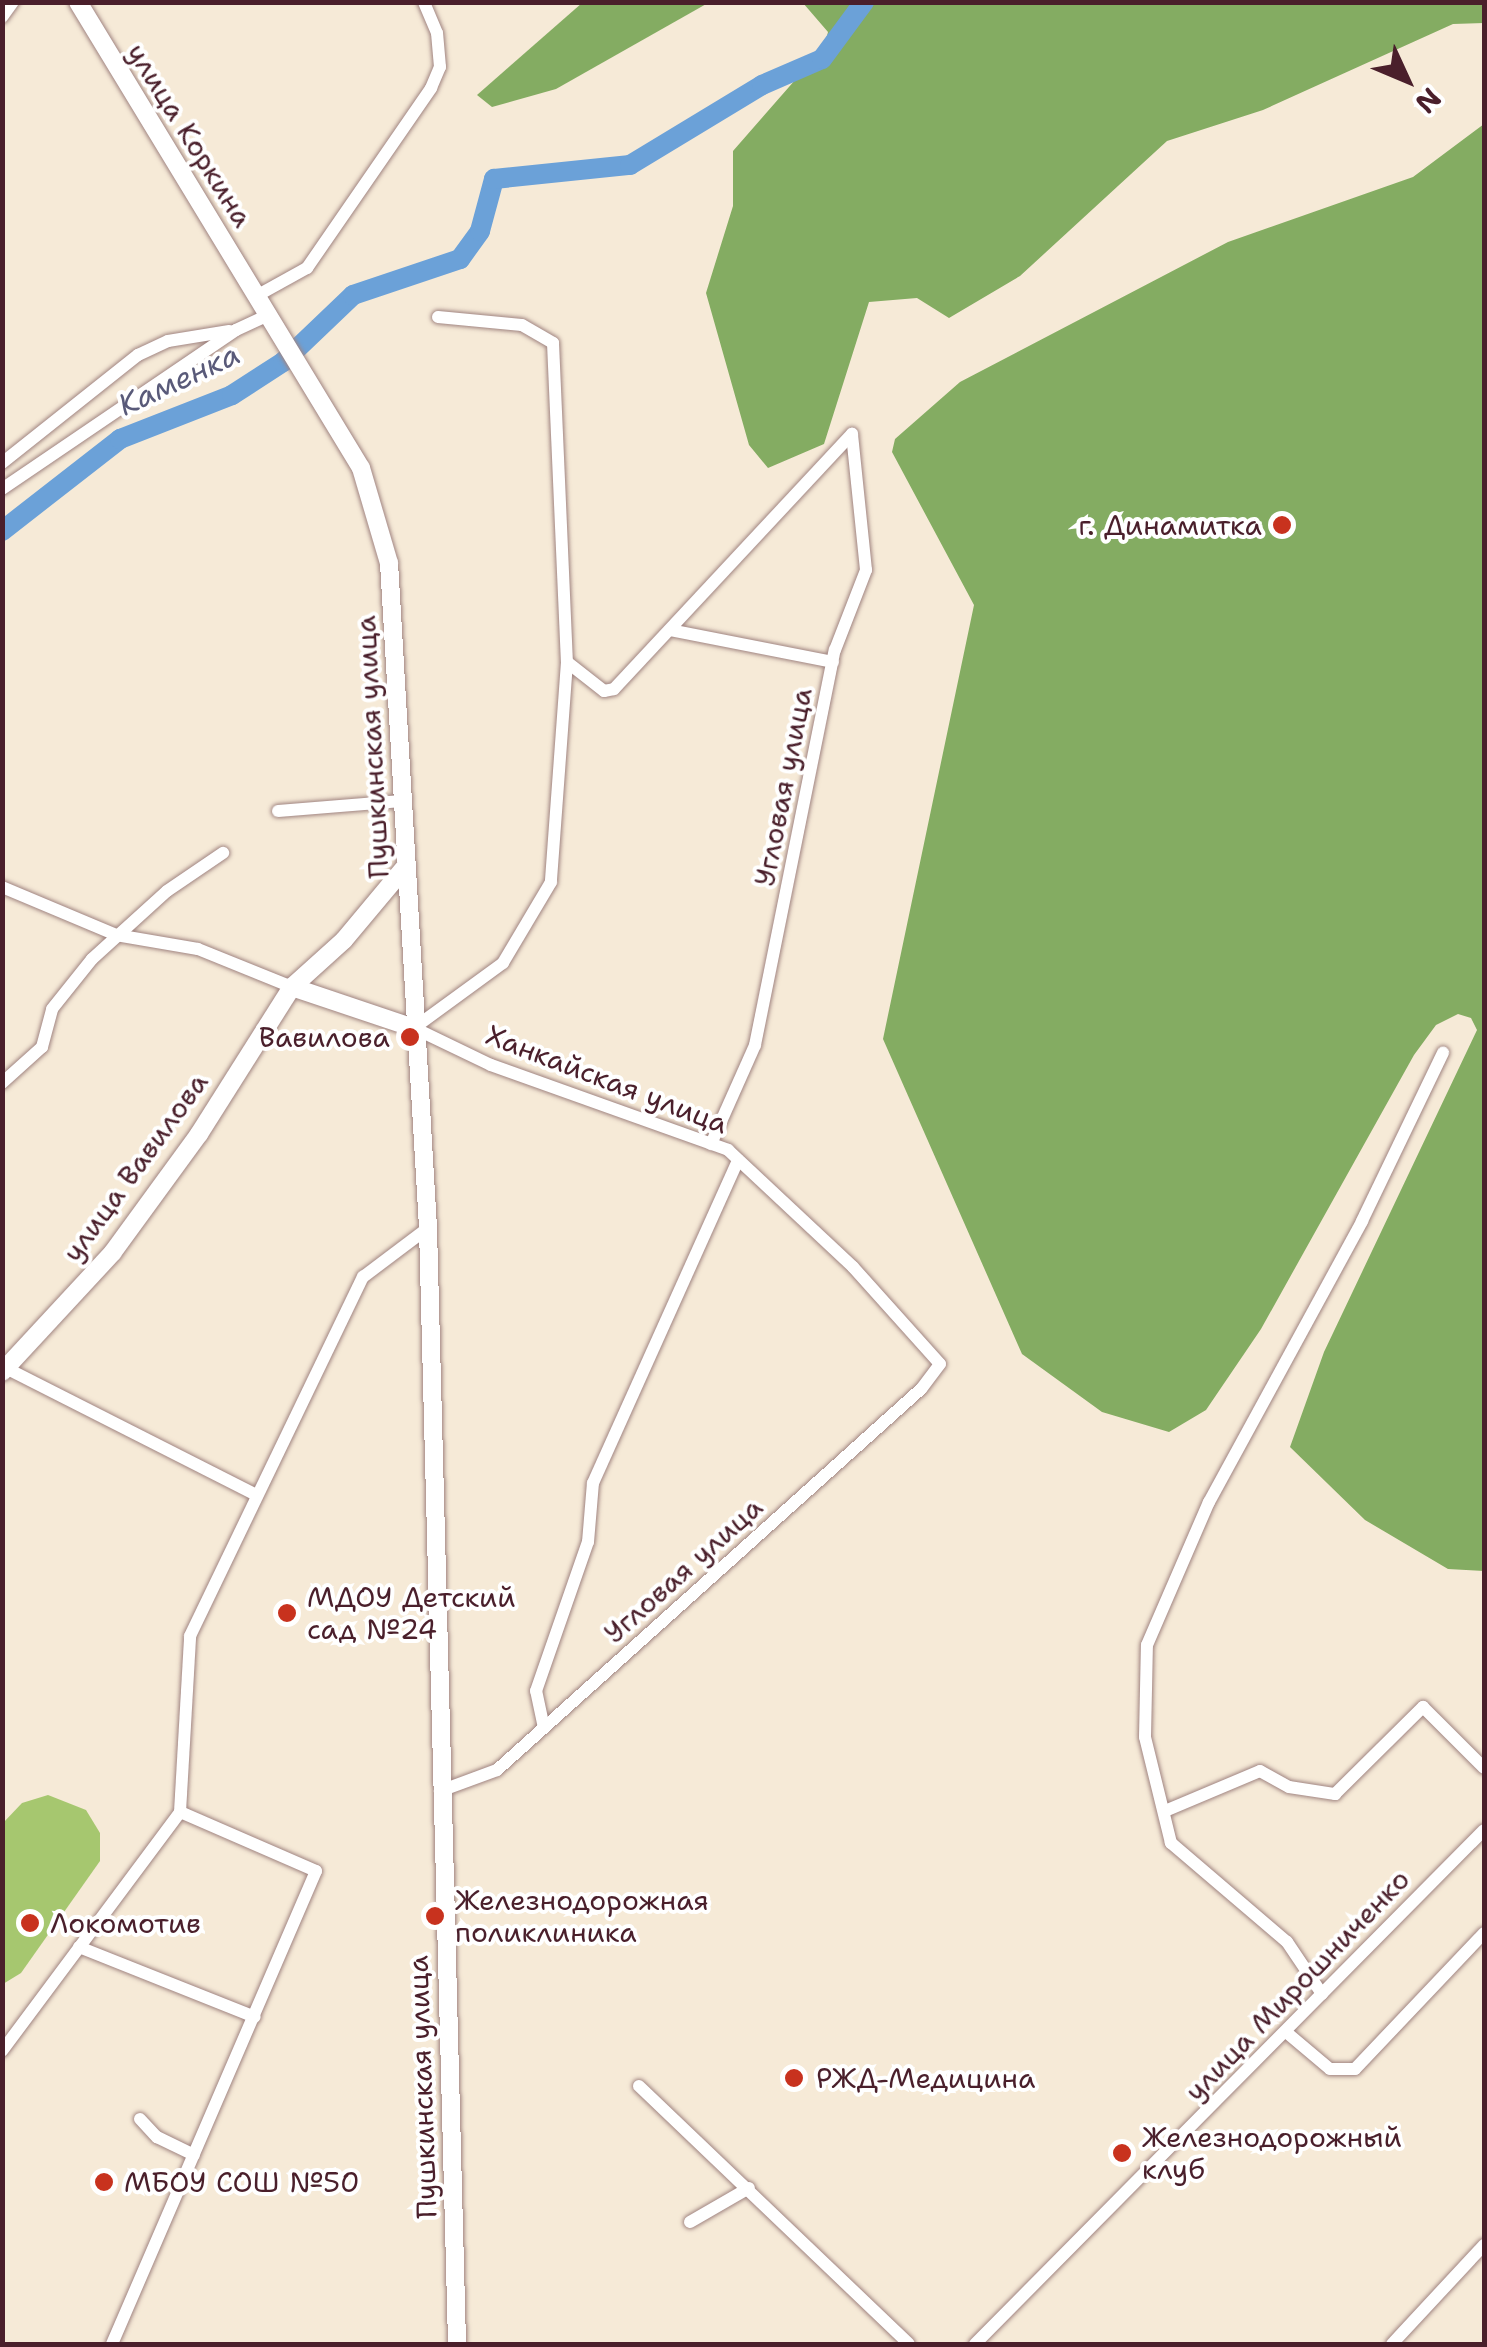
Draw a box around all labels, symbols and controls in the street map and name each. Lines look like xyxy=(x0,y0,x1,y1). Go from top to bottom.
north arrow xyxy=(1357,30,1457,130)
street label: улица Коркина xyxy=(120,37,260,233)
text: N xyxy=(1407,80,1450,122)
water label: Каменка xyxy=(112,336,246,424)
place label: г. Динамитка xyxy=(1079,508,1262,542)
marker: г. Динамитка xyxy=(1271,514,1293,536)
street label: Пушкинская улица xyxy=(348,615,396,879)
street label: Угловая улица xyxy=(747,685,819,889)
street label: Ханкайская улица xyxy=(482,1017,732,1141)
place label: Вавилова xyxy=(259,1020,390,1054)
marker: Вавилова xyxy=(399,1026,421,1048)
street label: улица Вавилова xyxy=(55,1066,215,1268)
street label: Угловая улица xyxy=(597,1490,769,1650)
place label: МДОУ Детский сад №24 xyxy=(307,1580,515,1646)
marker: МДОУ Детский сад №24 xyxy=(276,1602,298,1624)
street label: улица Мирошниченко xyxy=(1178,1862,1416,2108)
place label: Железнодорожная поликлиника xyxy=(455,1883,709,1949)
marker: Железнодорожная поликлиника xyxy=(424,1905,446,1927)
place label: Локомотив xyxy=(50,1906,201,1940)
marker: Локомотив xyxy=(19,1912,41,1934)
street label: Пушкинская улица xyxy=(401,1955,443,2219)
place label: РЖД-Медицина xyxy=(816,2061,1035,2095)
marker: РЖД-Медицина xyxy=(781,2065,807,2091)
place label: Железнодорожный клуб xyxy=(1142,2120,1402,2186)
marker: Железнодорожный клуб xyxy=(1111,2142,1133,2164)
place label: МБОУ СОШ №50 xyxy=(124,2165,359,2199)
marker: МБОУ СОШ №50 xyxy=(93,2171,115,2193)

